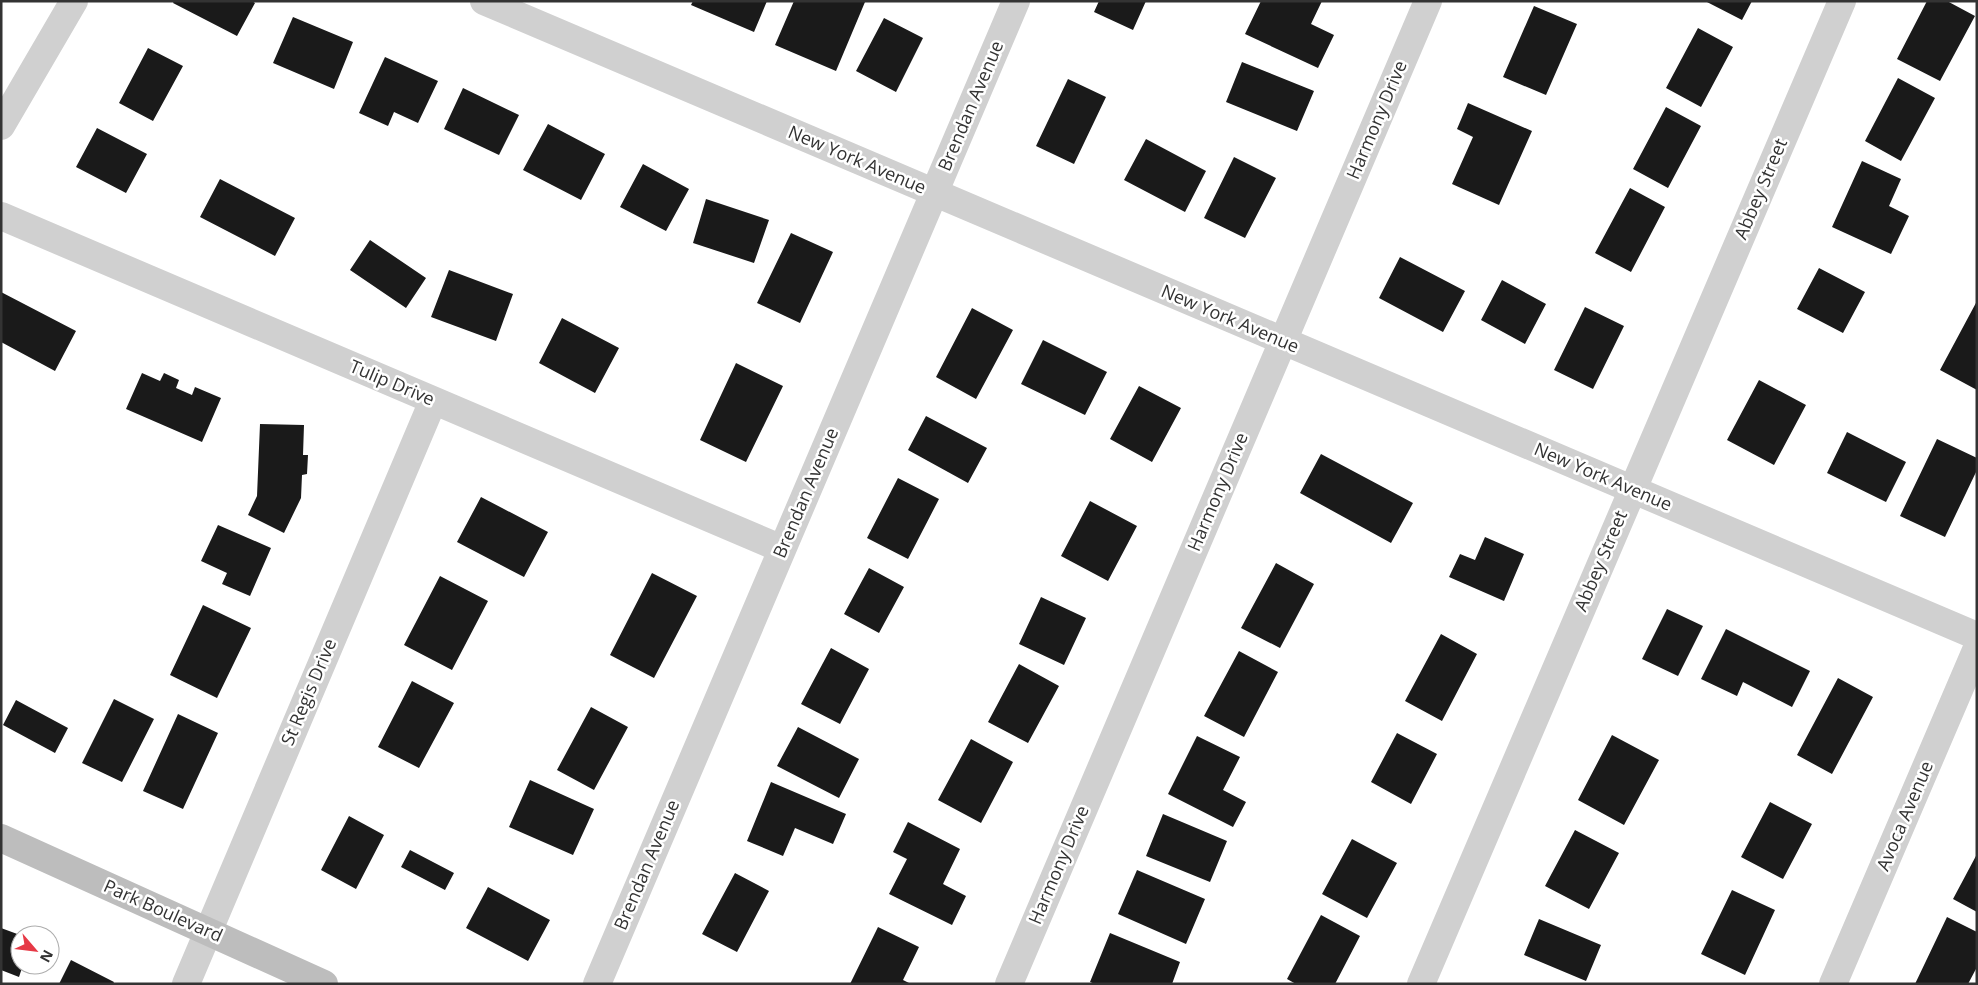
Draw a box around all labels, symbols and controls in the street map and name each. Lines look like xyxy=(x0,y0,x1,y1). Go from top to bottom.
street label: Brendan Avenue xyxy=(932,37,1008,175)
street label: Harmony Drive xyxy=(1340,57,1412,183)
street label: New York Avenue xyxy=(785,119,930,199)
street label: Abbey Street xyxy=(1728,134,1792,243)
street label: New York Avenue xyxy=(1158,278,1303,358)
street label: Tulip Drive xyxy=(346,353,438,411)
street label: Brendan Avenue xyxy=(767,424,843,562)
street label: Harmony Drive xyxy=(1181,429,1253,555)
street label: New York Avenue xyxy=(1531,436,1676,516)
street label: Abbey Street xyxy=(1568,506,1632,615)
street label: St Regis Drive xyxy=(275,635,341,749)
street label: Avoca Avenue xyxy=(1870,757,1938,874)
street label: Brendan Avenue xyxy=(608,796,684,934)
street label: Harmony Drive xyxy=(1022,802,1094,928)
street label: Park Boulevard xyxy=(100,873,227,947)
north arrow xyxy=(10,925,60,975)
text: N xyxy=(36,947,58,966)

